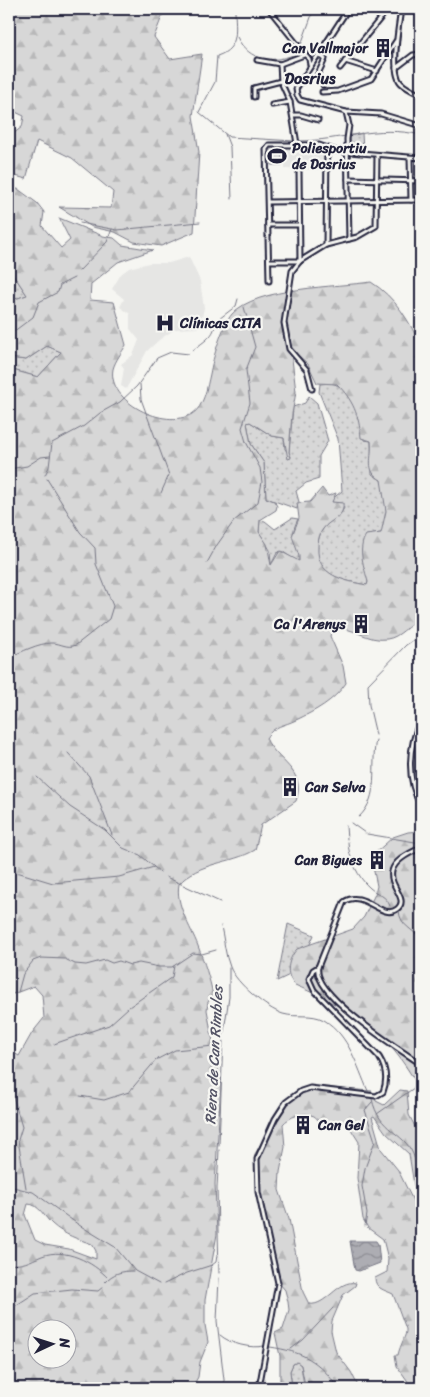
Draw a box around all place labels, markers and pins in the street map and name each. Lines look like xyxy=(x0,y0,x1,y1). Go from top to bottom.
place label: Can Vallmajor xyxy=(282,36,369,61)
building icon: Can Vallmajor xyxy=(372,37,394,59)
place label: Poliesportiu de Dosrius xyxy=(292,136,367,177)
sports icon: Poliesportiu de Dosrius xyxy=(266,145,288,167)
place label: Clínicas CITA xyxy=(179,311,261,336)
hospital icon: Clínicas CITA xyxy=(154,312,176,334)
place label: Ca l'Arenys xyxy=(273,612,347,637)
building icon: Ca l'Arenys xyxy=(350,613,372,635)
place label: Can Selva xyxy=(304,775,366,800)
building icon: Can Selva xyxy=(279,776,301,798)
place label: Can Bigues xyxy=(294,848,362,873)
building icon: Can Bigues xyxy=(366,849,388,871)
place label: Can Gel xyxy=(317,1113,366,1138)
building icon: Can Gel xyxy=(292,1114,314,1136)

